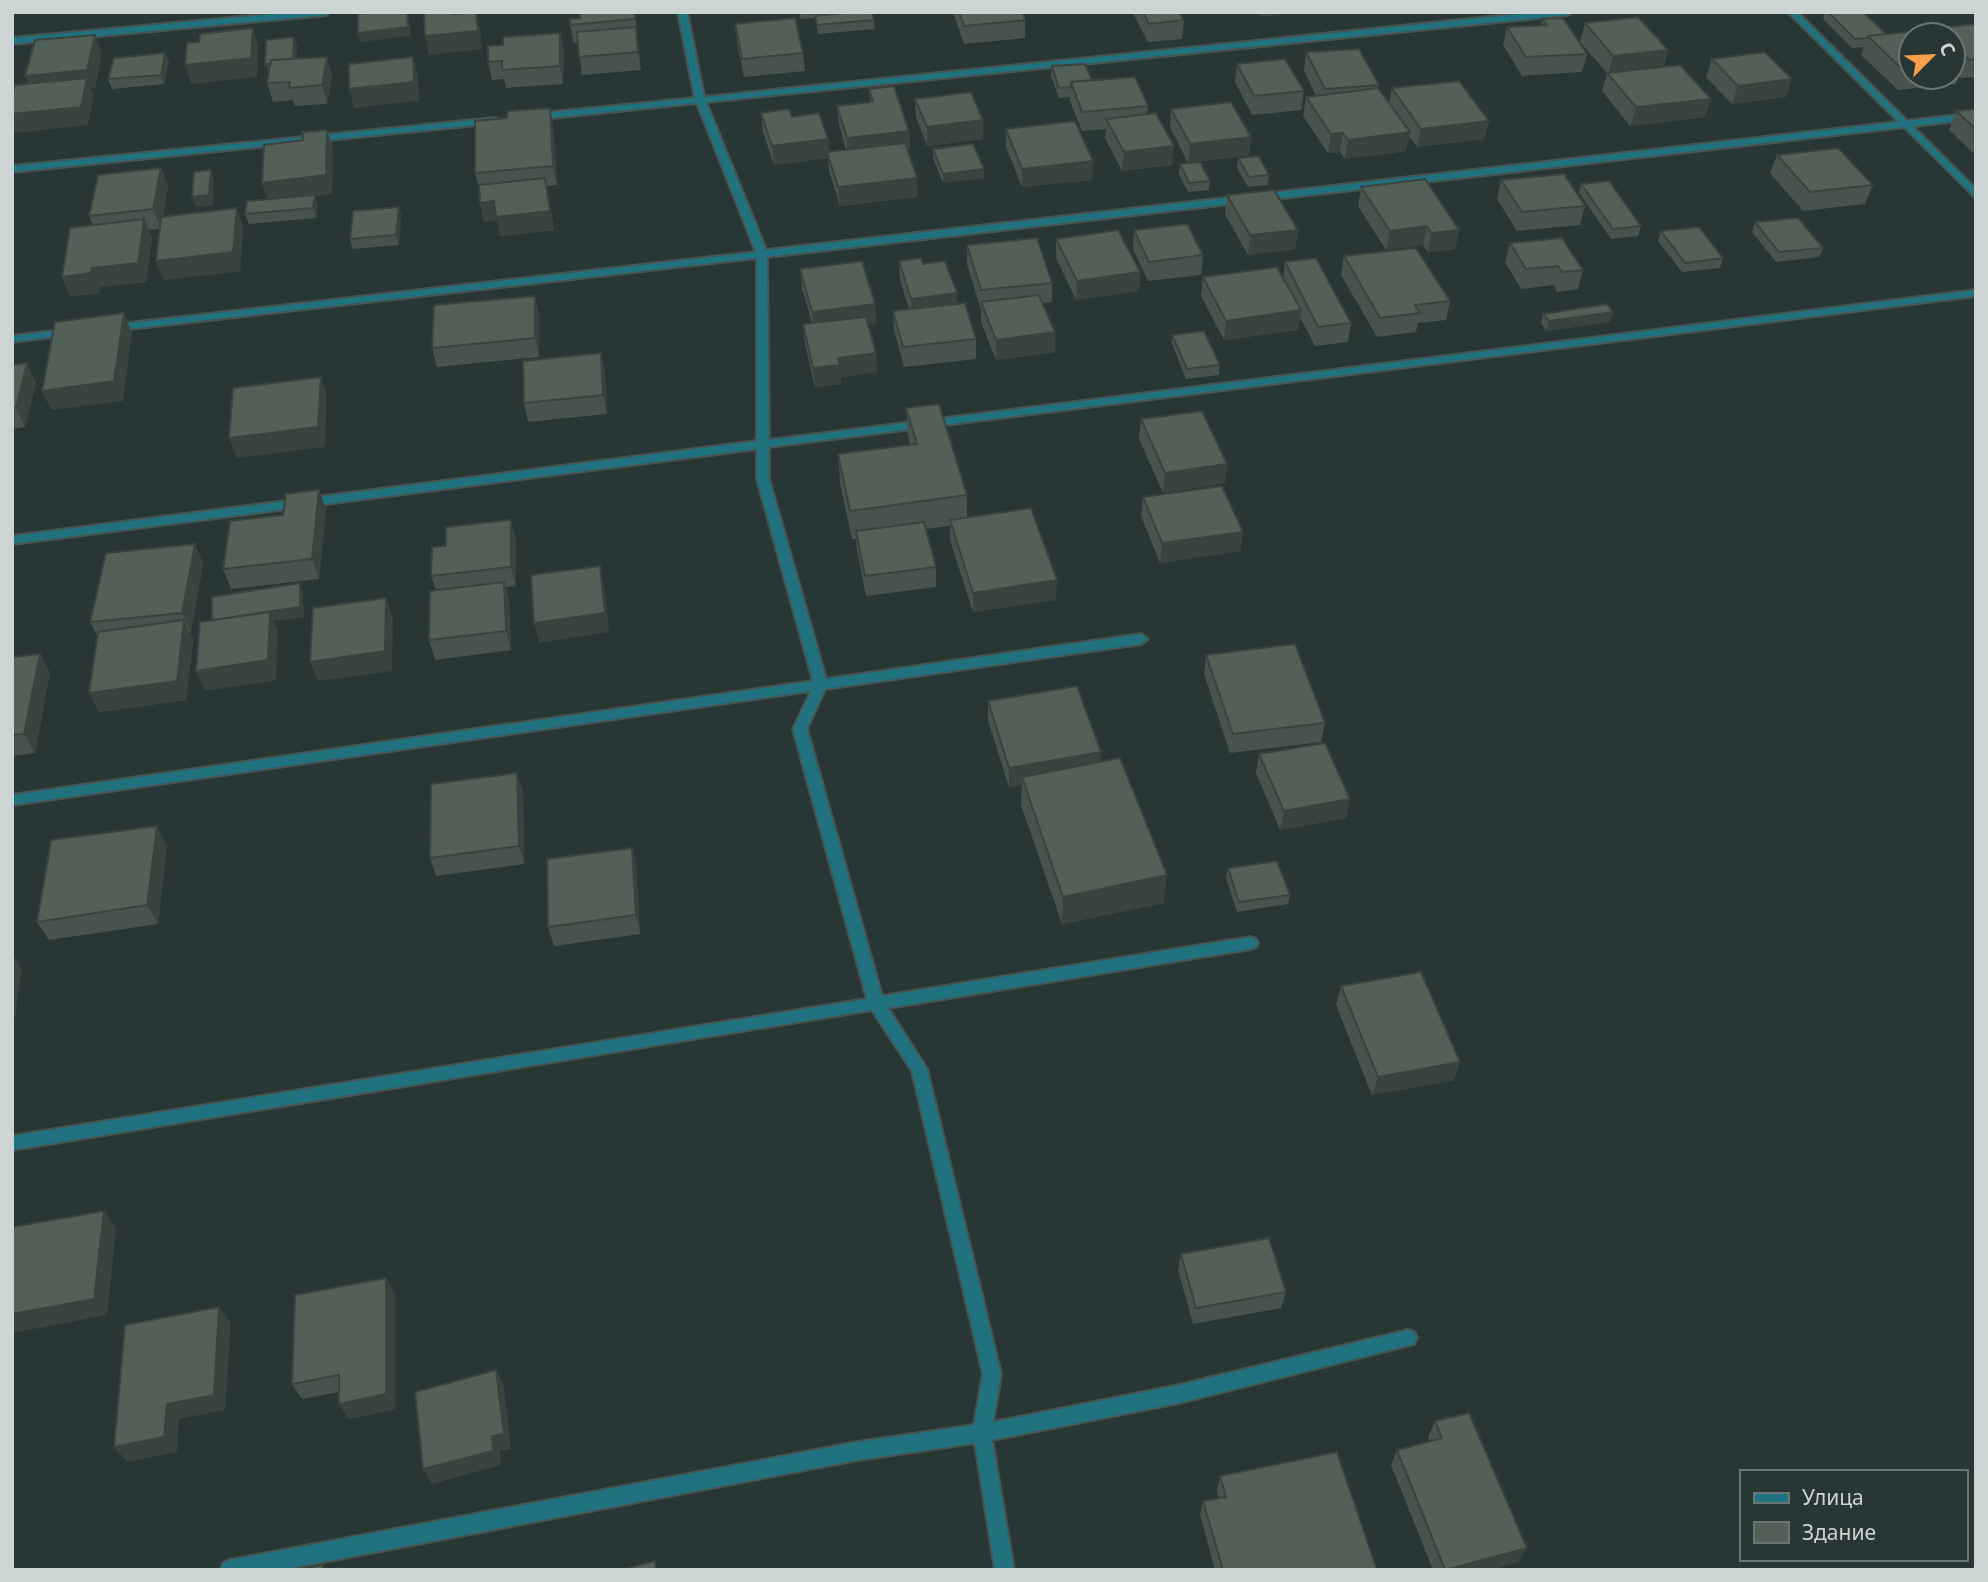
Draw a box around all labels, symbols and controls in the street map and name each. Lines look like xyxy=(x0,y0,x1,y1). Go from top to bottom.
north arrow xyxy=(1897,21,1967,91)
text: С xyxy=(1933,38,1962,60)
legend xyxy=(1740,1470,1967,1561)
text: Улица xyxy=(1802,1483,1864,1511)
text: Здание xyxy=(1802,1518,1876,1546)

